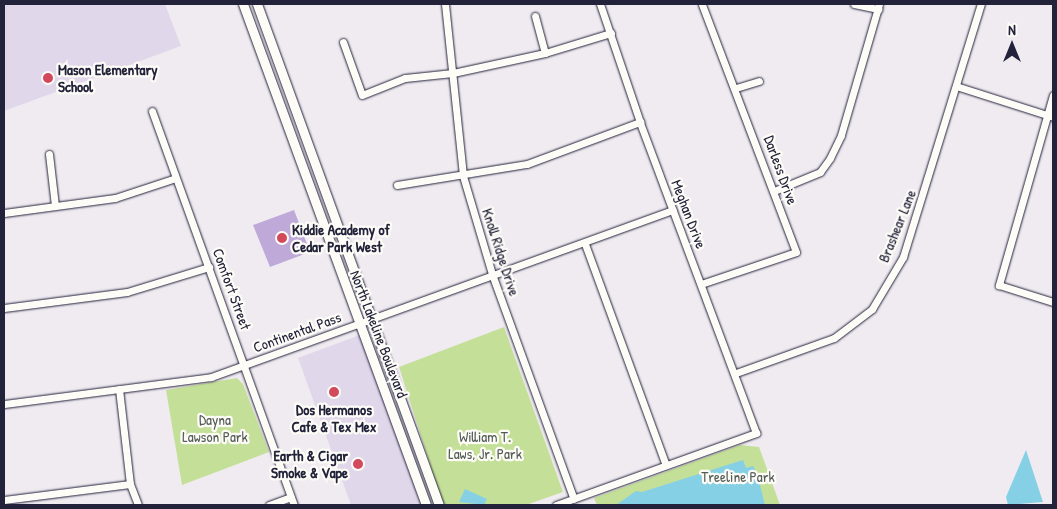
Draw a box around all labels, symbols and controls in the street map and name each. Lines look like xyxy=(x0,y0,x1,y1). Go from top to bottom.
north arrow xyxy=(987,20,1037,70)
text: N xyxy=(1008,20,1016,39)
place label: Mason Elementary School xyxy=(58,60,158,95)
marker: Mason Elementary School xyxy=(42,72,54,84)
street label: Darless Drive xyxy=(760,133,802,207)
street label: Meghan Drive xyxy=(668,177,710,251)
street label: Brashear Lane xyxy=(874,187,920,265)
street label: Knoll Ridge Drive xyxy=(478,206,524,298)
place label: Kiddie Academy of Cedar Park West xyxy=(292,220,390,255)
marker: Kiddie Academy of Cedar Park West xyxy=(276,232,288,244)
street label: Comfort Street xyxy=(209,246,255,332)
street label: North Lakeline Boulevard xyxy=(346,268,412,400)
street label: Continental Pass xyxy=(251,308,343,356)
marker: Dos Hermanos Cafe & Tex Mex xyxy=(328,386,340,398)
place label: Dos Hermanos Cafe & Tex Mex xyxy=(291,400,377,435)
park label: Dayna Lawson Park xyxy=(182,410,248,445)
park label: William T. Laws, Jr. Park xyxy=(448,427,522,462)
place label: Earth & Cigar Smoke & Vape xyxy=(271,446,348,481)
marker: Earth & Cigar Smoke & Vape xyxy=(352,458,364,470)
park label: Treeline Park xyxy=(701,468,775,486)

